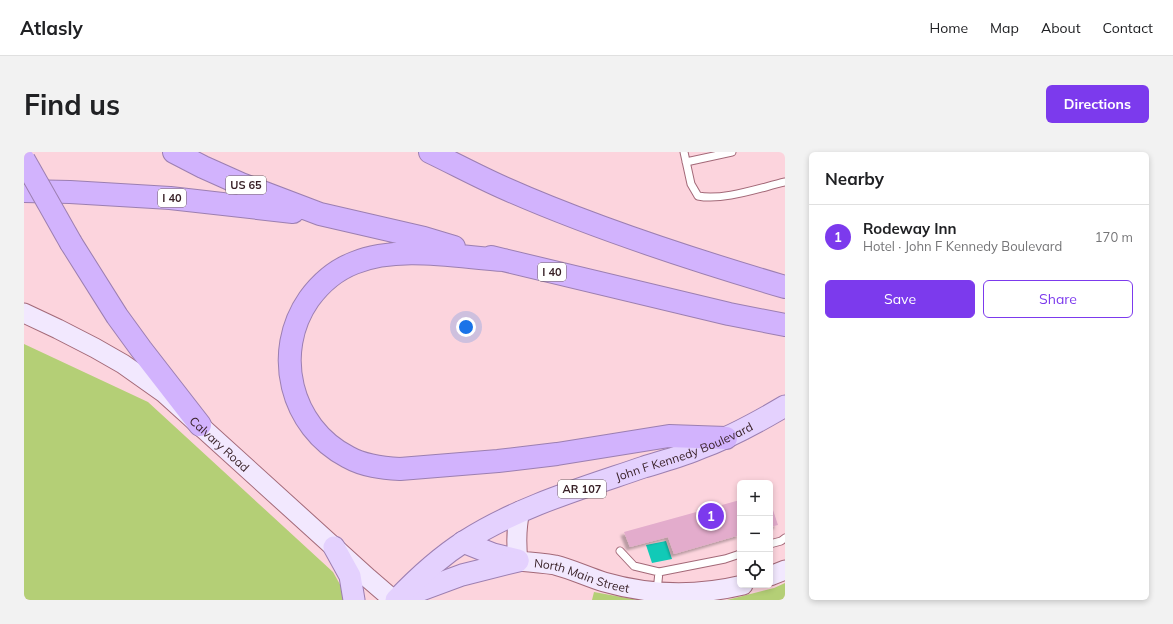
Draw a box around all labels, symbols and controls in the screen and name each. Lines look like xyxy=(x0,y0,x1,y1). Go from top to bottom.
text: Atlasly xyxy=(20,16,83,40)
text: Home xyxy=(929,19,968,37)
text: Map xyxy=(990,19,1019,37)
text: About xyxy=(1041,19,1081,37)
text: Contact xyxy=(1103,19,1153,37)
button: Directions xyxy=(1046,85,1149,123)
text: Find us xyxy=(24,87,120,122)
text: Nearby xyxy=(825,168,884,189)
road number: US 65 xyxy=(226,176,266,194)
road number: I 40 xyxy=(158,189,186,207)
text: Rodeway Inn xyxy=(863,219,957,238)
text: 1 xyxy=(834,229,842,245)
text: 170 m xyxy=(1095,229,1133,245)
text: Hotel · John F Kennedy Boulevard xyxy=(863,238,1062,254)
road number: I 40 xyxy=(538,263,566,281)
button: Save xyxy=(825,280,975,318)
button: Share xyxy=(983,280,1133,318)
your location xyxy=(456,317,476,337)
street label: Calvary Road xyxy=(187,413,253,474)
street label: John F Kennedy Boulevard xyxy=(613,418,755,484)
road number: AR 107 xyxy=(558,480,606,498)
map controls xyxy=(737,480,773,588)
button: + xyxy=(737,480,773,516)
pin: 1 xyxy=(698,501,724,531)
button: − xyxy=(737,516,773,552)
button: locate xyxy=(737,552,773,588)
street label: North Main Street xyxy=(534,555,631,595)

